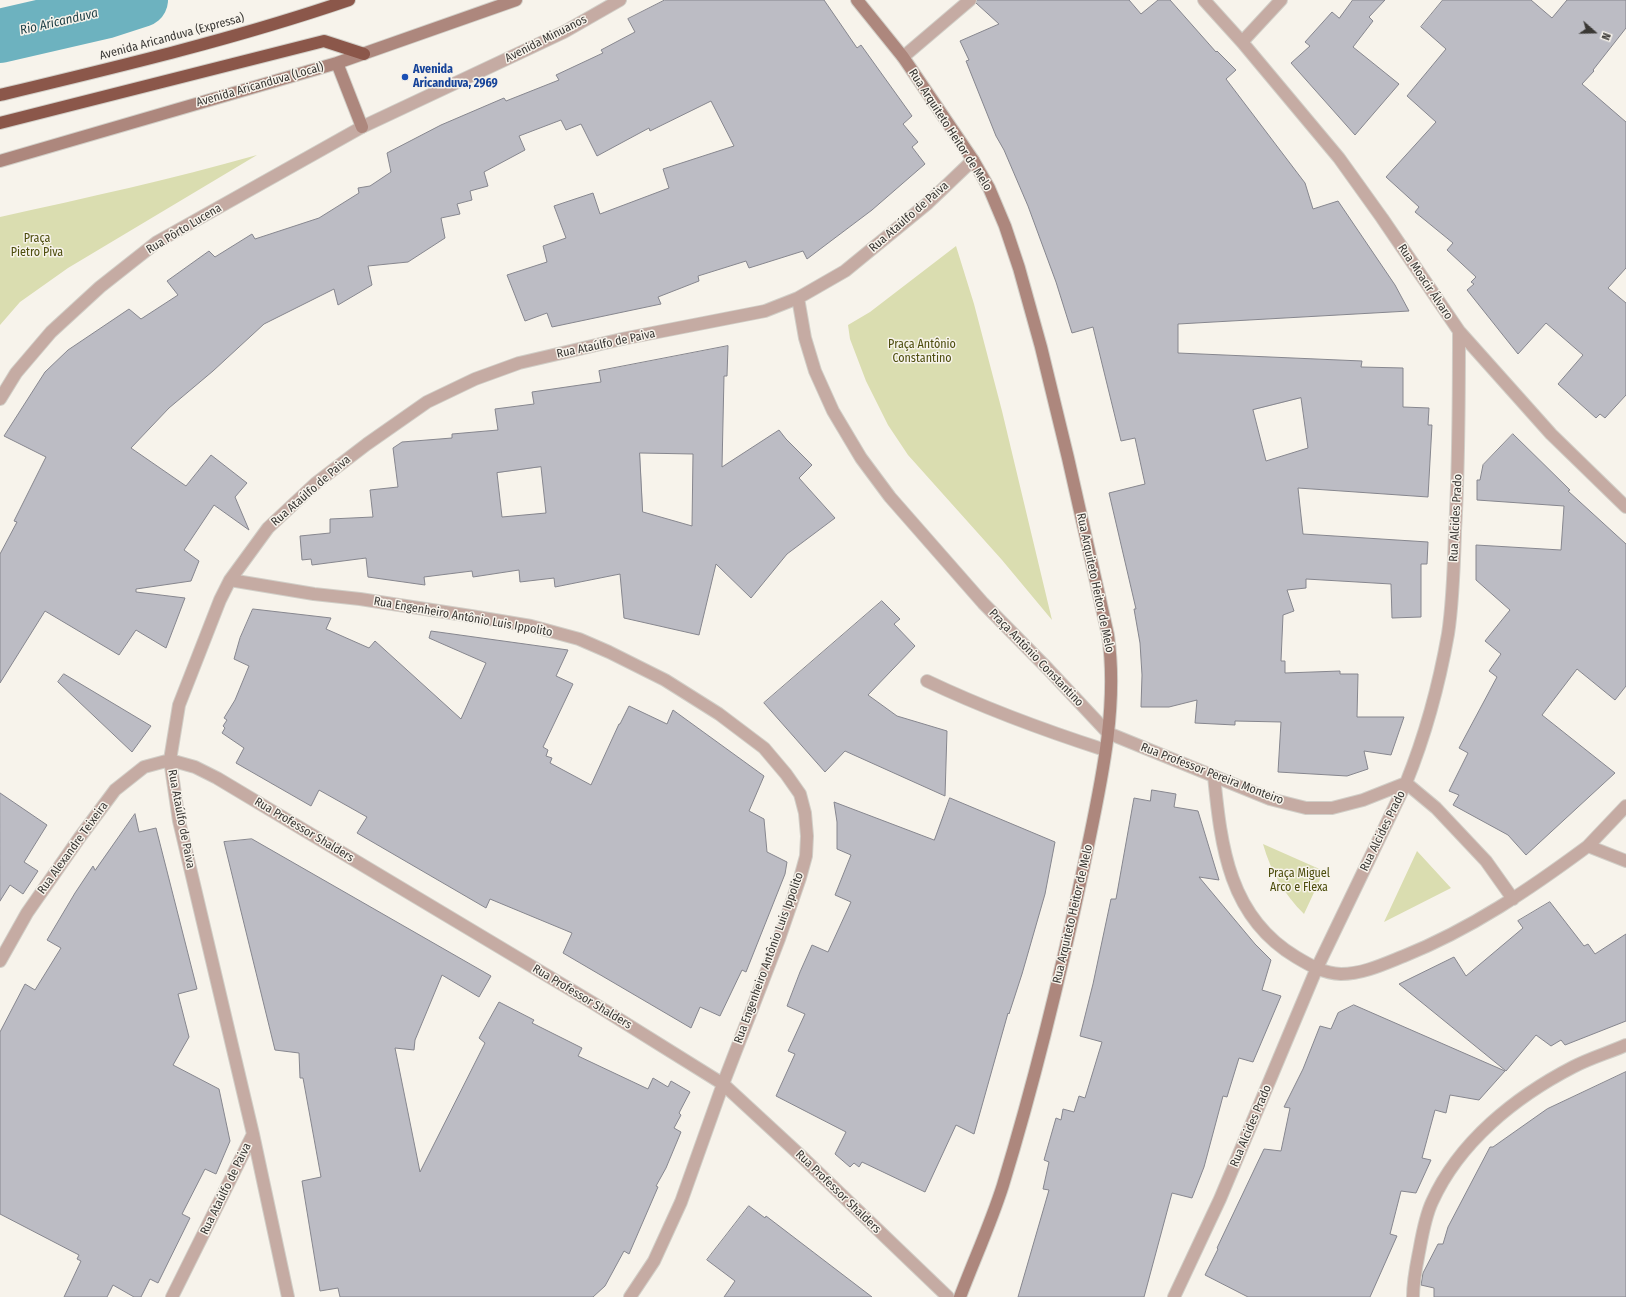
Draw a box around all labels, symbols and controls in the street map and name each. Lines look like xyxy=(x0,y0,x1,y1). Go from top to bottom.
water label: Rio Aricanduva xyxy=(18,5,100,39)
street label: Avenida Aricanduva (Expressa) xyxy=(98,11,246,63)
street label: Avenida Minuanos xyxy=(503,12,589,66)
north arrow xyxy=(1574,12,1614,52)
text: N xyxy=(1599,31,1613,42)
street label: Avenida Aricanduva (Local) xyxy=(195,60,325,110)
place label: Avenida Aricanduva, 2969 xyxy=(413,63,498,91)
street label: Rua Arquiteto Heitor de Melo xyxy=(905,66,995,194)
marker: Avenida Aricanduva, 2969 xyxy=(400,72,410,82)
street label: Rua Ataúlfo de Paiva xyxy=(866,179,952,255)
street label: Rua Pôrto Lucena xyxy=(144,201,224,257)
park label: Praça Pietro Piva xyxy=(11,232,63,260)
street label: Rua Moacir Álvaro xyxy=(1394,242,1456,322)
street label: Rua Ataúlfo de Paiva xyxy=(555,327,657,361)
park label: Praça Antônio Constantino xyxy=(888,338,956,366)
street label: Rua Ataúlfo de Paiva xyxy=(268,453,354,529)
street label: Rua Alcides Prado xyxy=(1447,474,1465,562)
street label: Rua Arquiteto Heitor de Melo xyxy=(1073,512,1117,654)
street label: Rua Engenheiro Antônio Luis Ippolito xyxy=(372,594,554,640)
street label: Praça Antônio Constantino xyxy=(986,606,1086,710)
street label: Rua Professor Pereira Monteiro xyxy=(1139,740,1285,808)
street label: Rua Ataúlfo de Paiva xyxy=(164,768,198,870)
street label: Rua Alcides Prado xyxy=(1357,788,1409,874)
street label: Rua Professor Shalders xyxy=(252,795,356,865)
street label: Rua Alexandre Teixeira xyxy=(35,799,111,897)
street label: Rua Arquiteto Heitor de Melo xyxy=(1050,843,1096,985)
park label: Praça Miguel Arco e Flexa xyxy=(1268,867,1330,895)
street label: Rua Engenheiro Antônio Luis Ippolito xyxy=(731,870,807,1046)
street label: Rua Professor Shalders xyxy=(530,962,634,1032)
street label: Rua Alcides Prado xyxy=(1227,1083,1275,1169)
street label: Rua Ataúlfo de Paiva xyxy=(198,1141,254,1237)
street label: Rua Professor Shalders xyxy=(792,1147,884,1237)

